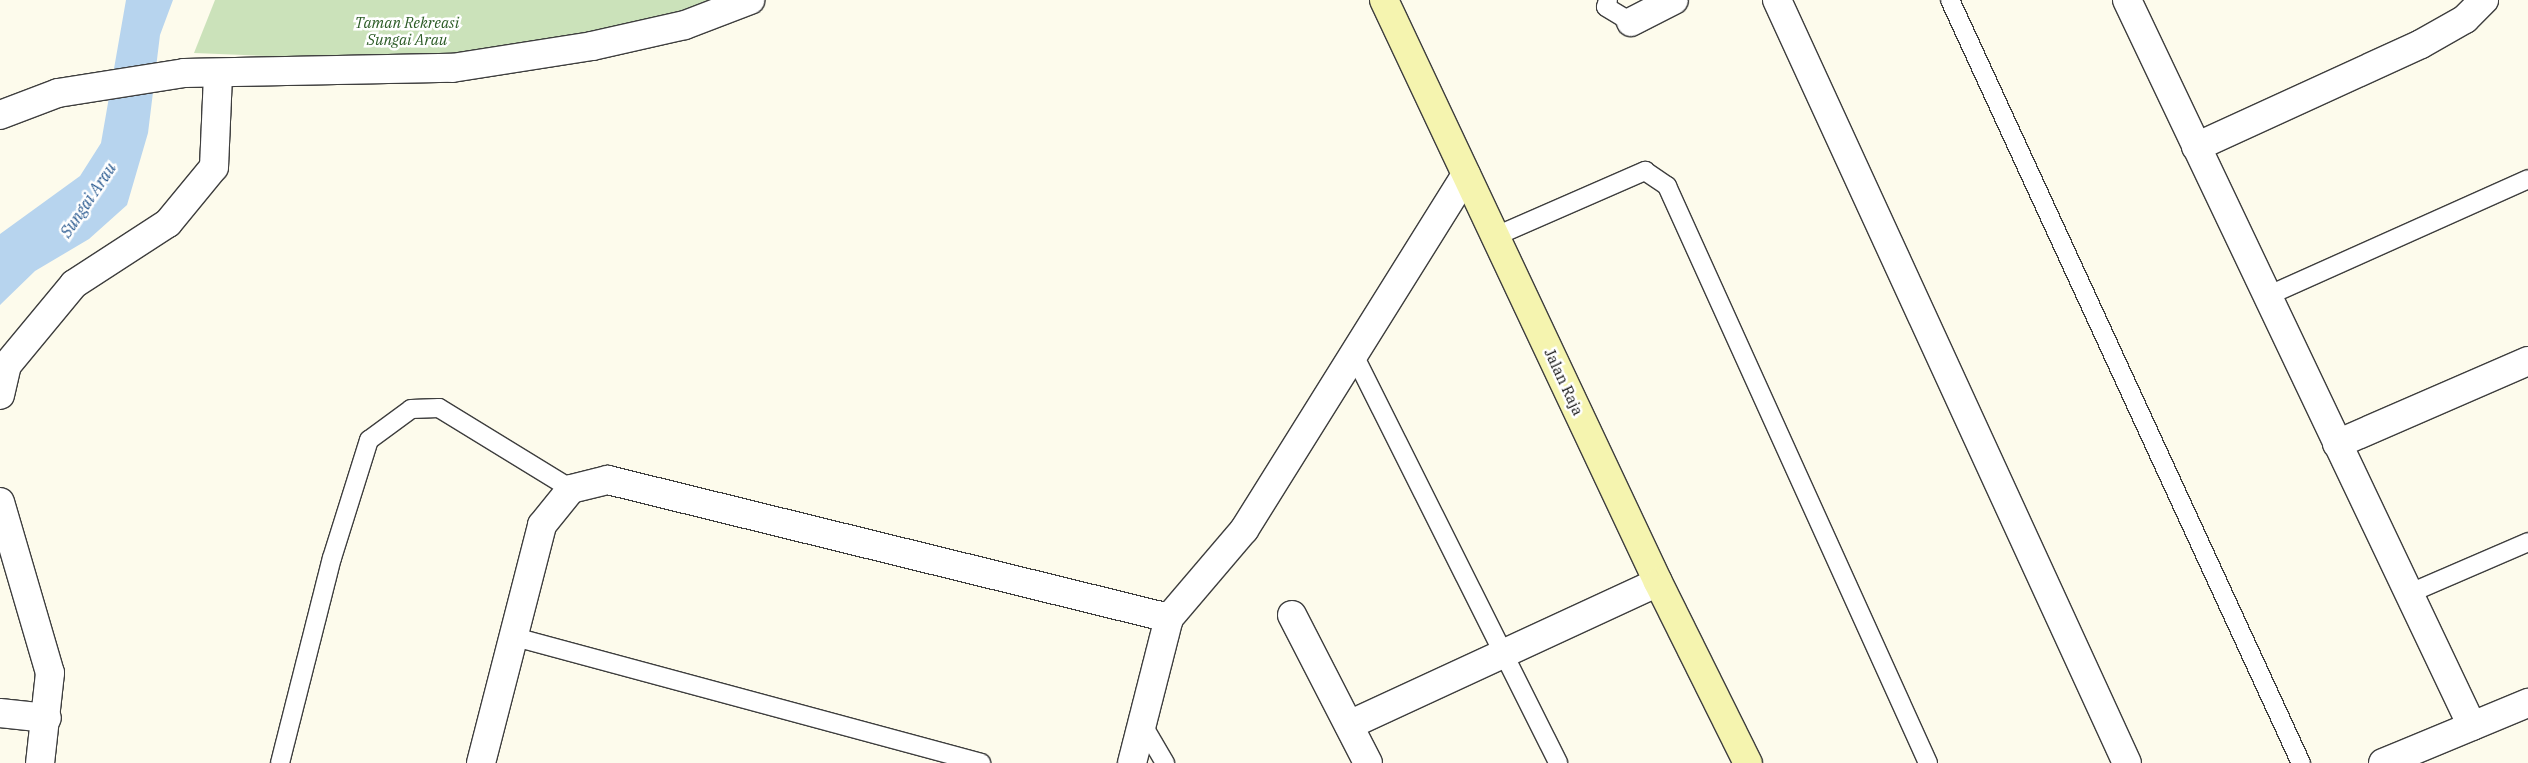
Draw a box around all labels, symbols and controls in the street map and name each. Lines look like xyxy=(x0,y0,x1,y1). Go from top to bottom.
park label: Taman Rekreasi Sungai Arau xyxy=(355,13,459,48)
water label: Sungai Arau xyxy=(56,159,120,241)
street label: Jalan Raja xyxy=(1541,346,1587,418)

